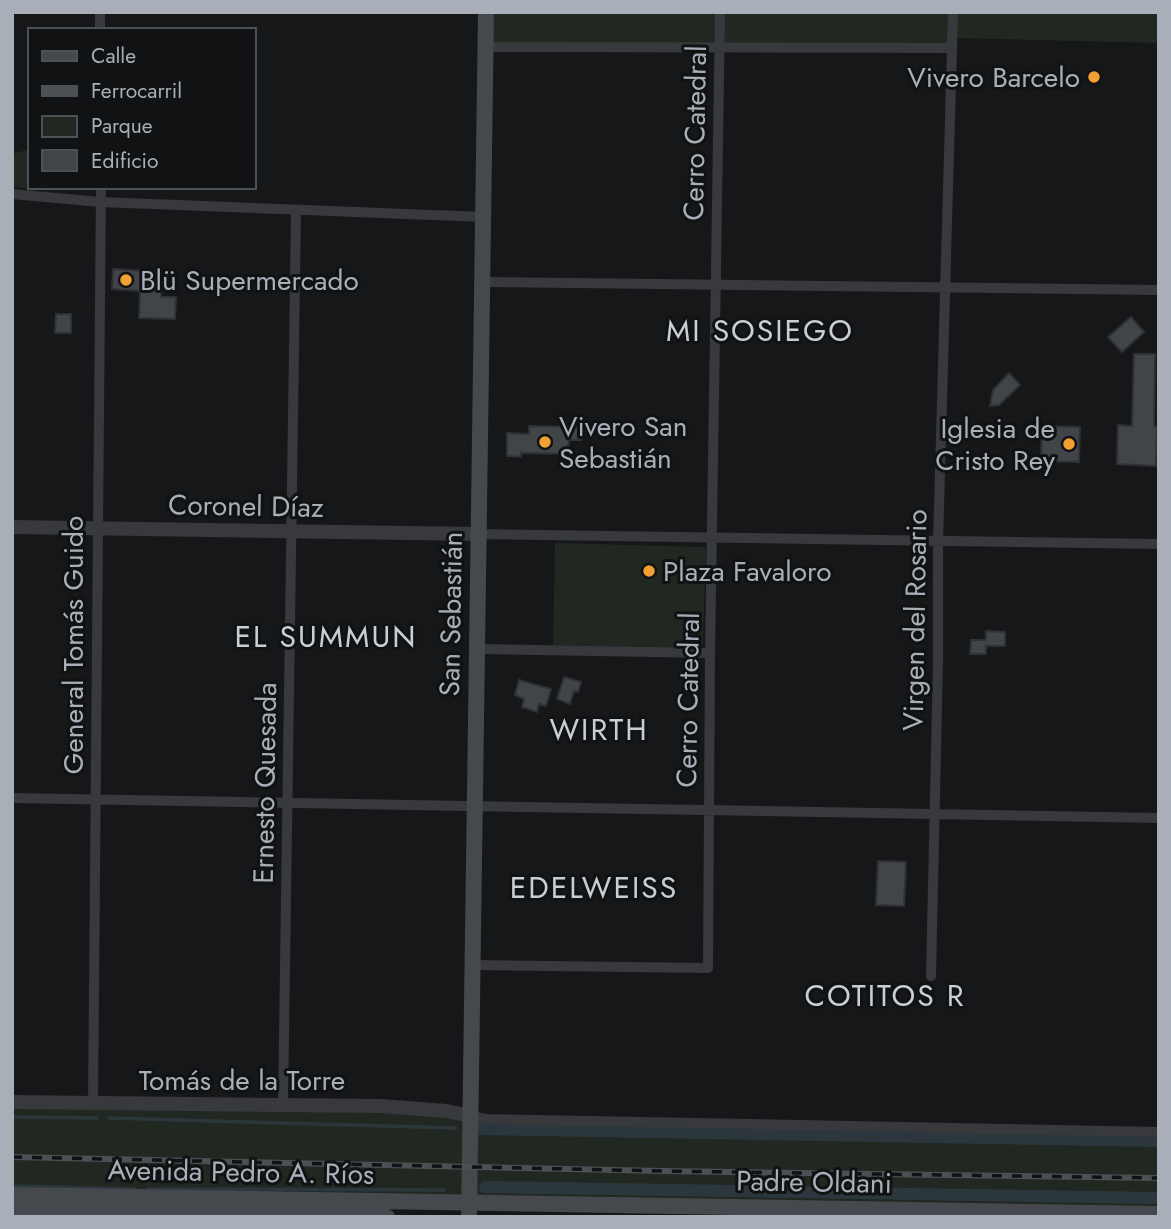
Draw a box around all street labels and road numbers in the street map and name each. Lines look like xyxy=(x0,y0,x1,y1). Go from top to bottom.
street label: Cerro Catedral xyxy=(673,45,717,221)
street label: Coronel Díaz xyxy=(168,484,324,528)
street label: Virgen del Rosario xyxy=(893,509,937,731)
street label: General Tomás Guido xyxy=(53,516,94,774)
street label: San Sebastián xyxy=(429,531,473,697)
street label: Cerro Catedral xyxy=(666,612,710,788)
street label: Ernesto Quesada xyxy=(243,682,287,884)
street label: Tomás de la Torre xyxy=(139,1060,345,1101)
street label: Avenida Pedro A. Ríos xyxy=(107,1149,375,1195)
street label: Padre Oldani xyxy=(736,1160,892,1204)

